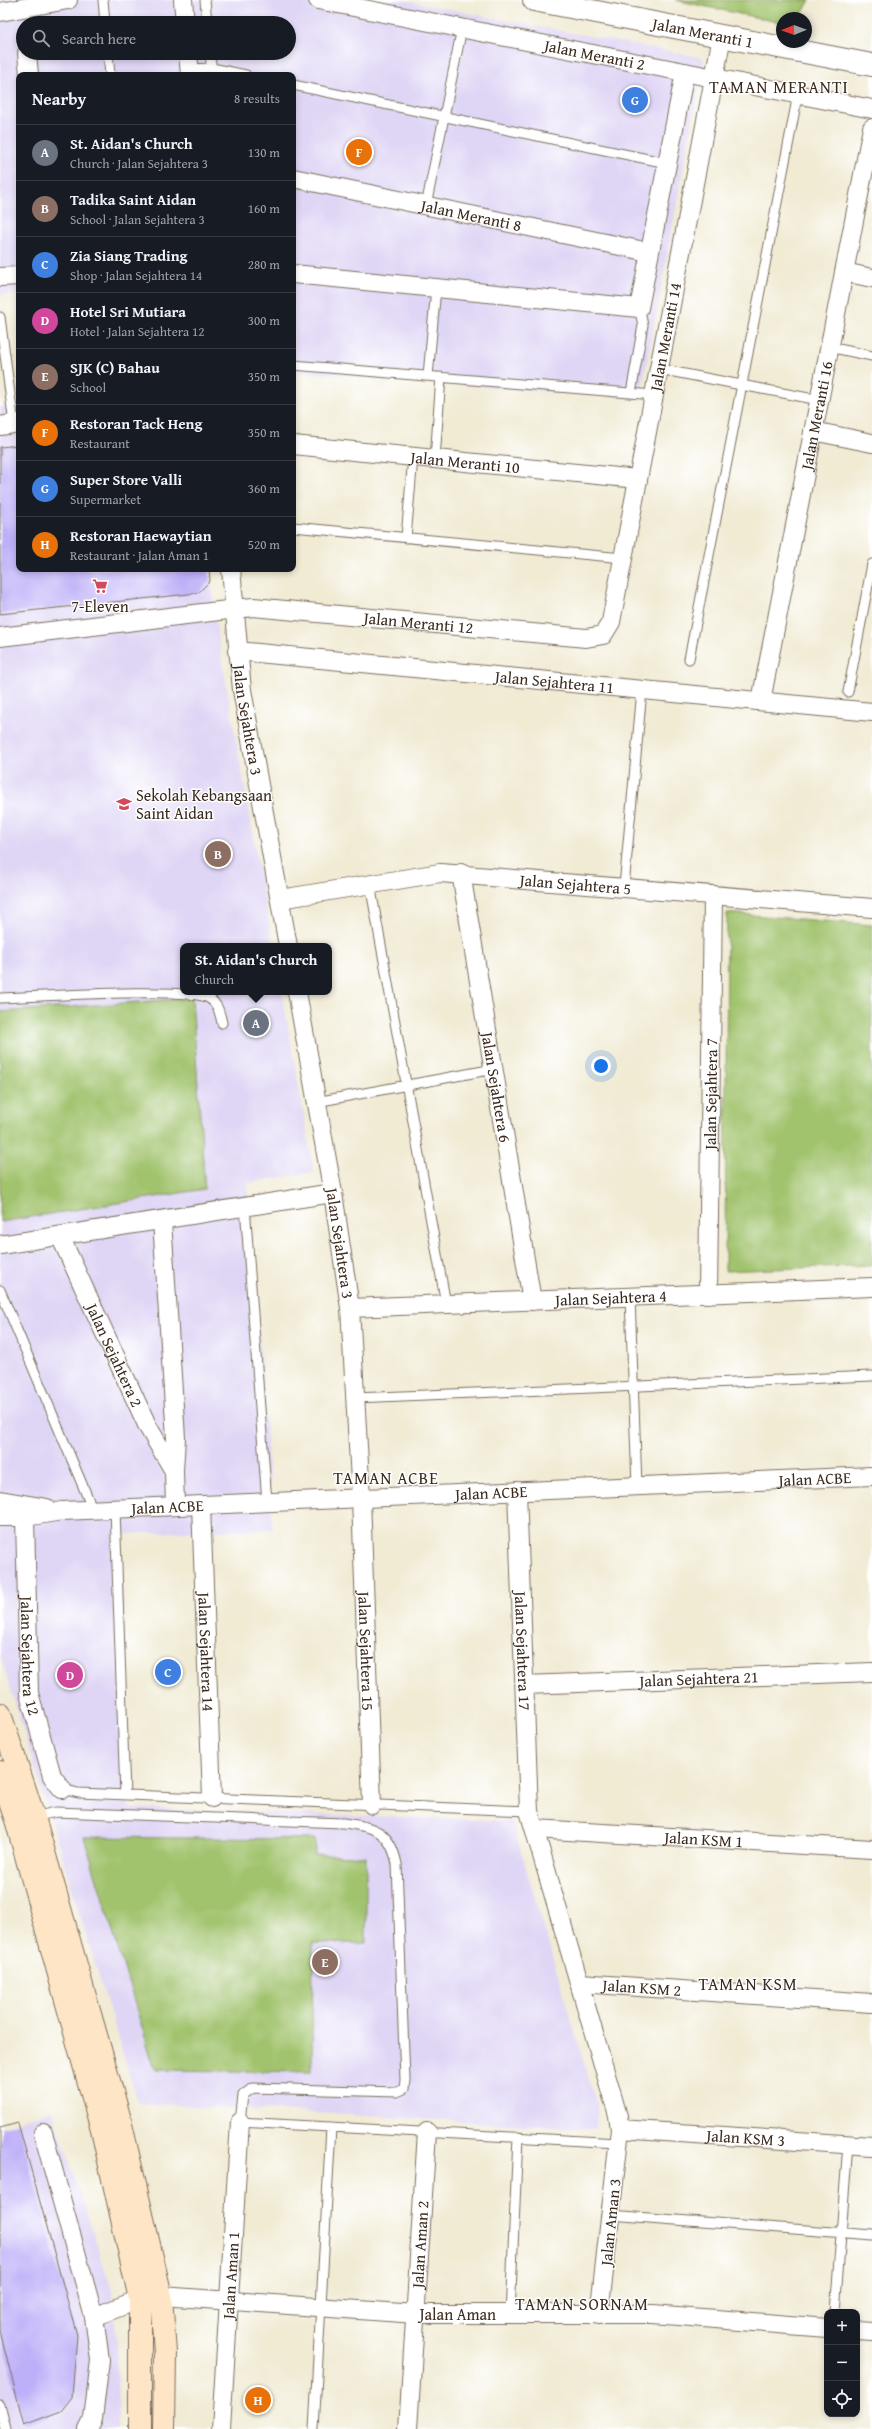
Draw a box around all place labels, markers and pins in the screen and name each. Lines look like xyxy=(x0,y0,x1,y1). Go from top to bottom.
pin: G xyxy=(622,85,648,115)
pin: F xyxy=(346,137,372,167)
supermarket icon: 7-Eleven xyxy=(91,577,109,595)
place label: 7-Eleven xyxy=(71,594,129,618)
place label: Sekolah Kebangsaan Saint Aidan xyxy=(136,783,272,825)
school or university icon: Sekolah Kebangsaan Saint Aidan xyxy=(115,795,133,813)
pin: B xyxy=(205,839,231,869)
pin: A xyxy=(243,1008,269,1038)
pin: C xyxy=(155,1657,181,1687)
pin: D xyxy=(57,1660,83,1690)
pin: E xyxy=(312,1947,338,1977)
pin: H xyxy=(245,2385,271,2415)

